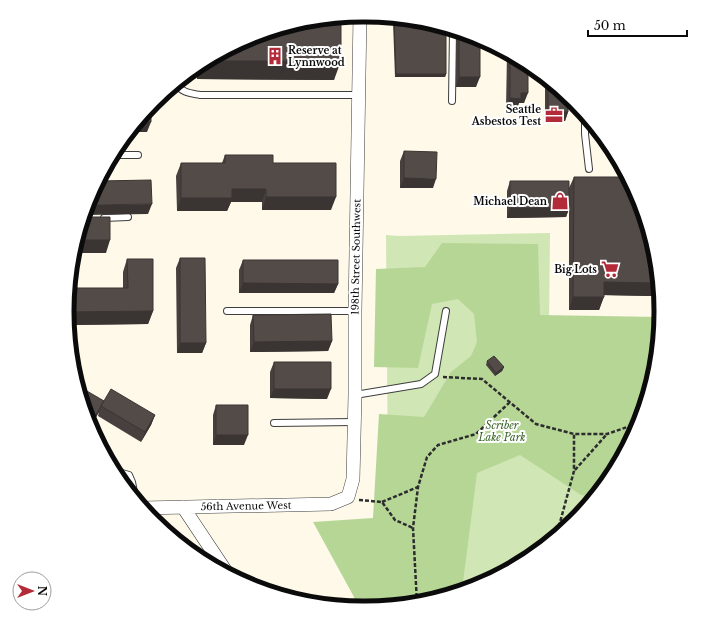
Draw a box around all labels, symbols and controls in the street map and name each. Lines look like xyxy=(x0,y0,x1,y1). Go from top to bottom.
scale bar xyxy=(588,12,687,38)
text: 50 m xyxy=(594,18,626,33)
place label: Reserve at Lynnwood xyxy=(288,44,345,69)
building icon: Reserve at Lynnwood xyxy=(265,46,285,66)
place label: Seattle Asbestos Test xyxy=(471,103,541,128)
office icon: Seattle Asbestos Test xyxy=(544,105,564,125)
shop icon: Michael Dean xyxy=(550,191,570,211)
place label: Michael Dean xyxy=(473,195,548,208)
street label: 198th Street Southwest xyxy=(348,199,364,315)
supermarket icon: Big Lots xyxy=(600,259,620,279)
place label: Big Lots xyxy=(554,263,597,276)
park label: Scriber Lake Park xyxy=(478,419,525,444)
street label: 56th Avenue West xyxy=(200,499,292,513)
north arrow xyxy=(12,571,52,611)
text: N xyxy=(35,586,49,597)

